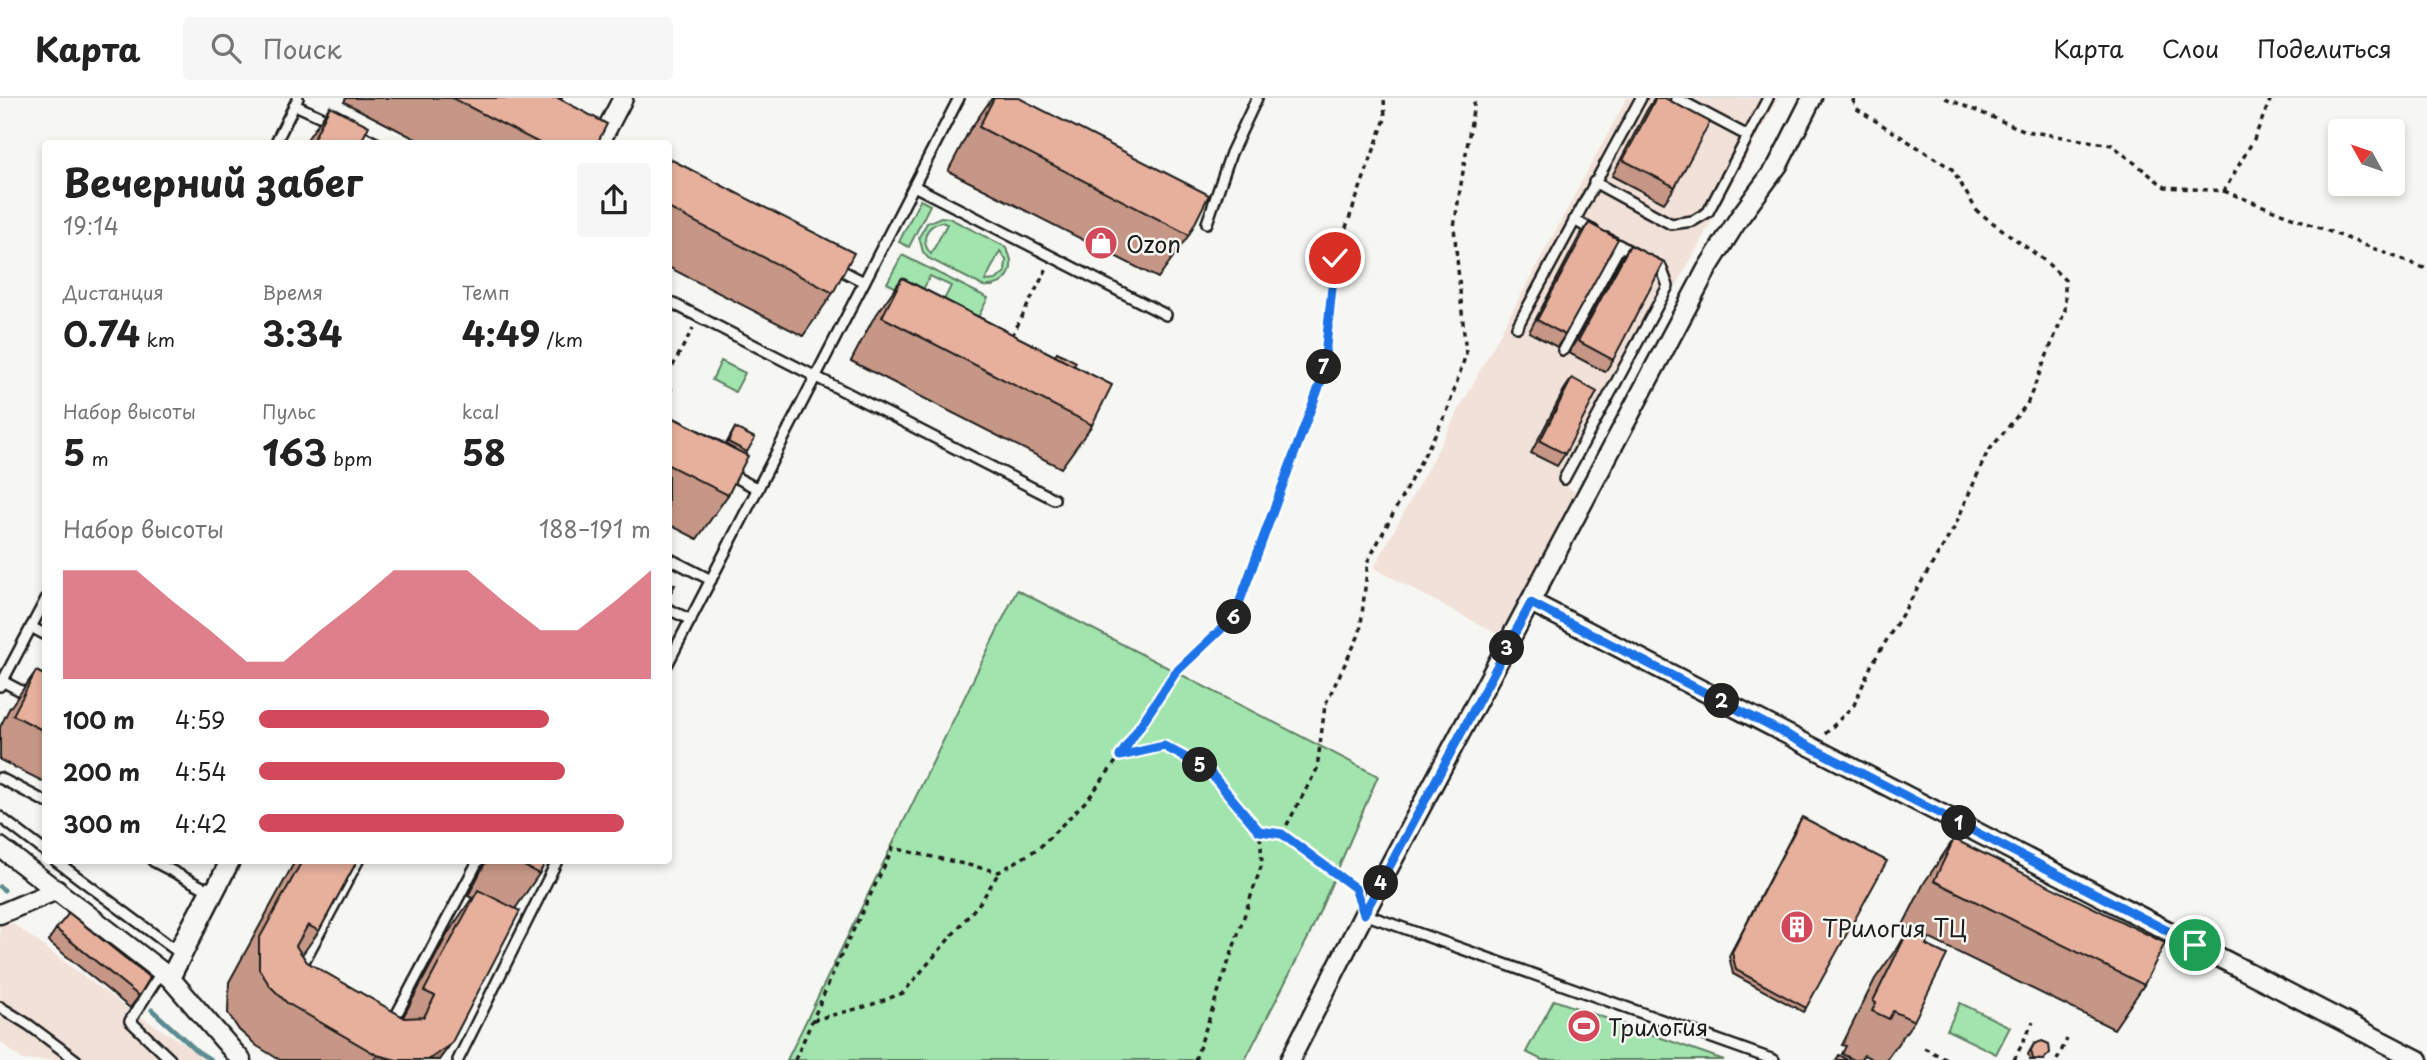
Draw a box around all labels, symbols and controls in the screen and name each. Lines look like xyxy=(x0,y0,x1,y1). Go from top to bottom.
search box xyxy=(183,17,673,80)
text: Карта xyxy=(35,23,141,73)
icon: search xyxy=(207,29,245,67)
text: Поиск xyxy=(263,29,342,68)
text: Карта xyxy=(2053,30,2124,66)
text: Слои xyxy=(2162,30,2219,66)
text: Поделиться xyxy=(2257,30,2392,66)
north arrow xyxy=(2328,119,2404,196)
map controls xyxy=(2328,119,2405,196)
text: Вечерний забег xyxy=(63,153,363,210)
button: share xyxy=(577,163,651,237)
text: 19:14 xyxy=(63,208,119,243)
shop icon: Ozon xyxy=(1082,224,1120,262)
place label: Ozon xyxy=(1126,226,1181,261)
pin xyxy=(1305,228,1365,288)
icon: check xyxy=(1316,239,1354,277)
text: Дистанция xyxy=(63,278,164,306)
text: Время xyxy=(262,278,323,306)
text: Темп xyxy=(462,278,510,306)
text: 0.74 xyxy=(63,306,140,359)
text: 3:34 xyxy=(262,306,343,359)
text: 4:49 xyxy=(462,306,540,359)
text: km xyxy=(140,325,175,353)
text: /km xyxy=(540,325,583,353)
pin: 7 xyxy=(1306,350,1342,384)
text: 7 xyxy=(1318,352,1329,380)
text: Набор высоты xyxy=(63,397,196,425)
text: Пульс xyxy=(262,397,316,425)
text: kcal xyxy=(462,397,500,425)
text: 5 xyxy=(63,425,85,478)
text: 163 xyxy=(262,425,327,478)
text: 58 xyxy=(462,425,506,478)
text: m xyxy=(85,444,109,472)
text: bpm xyxy=(327,444,373,472)
text: Набор высоты xyxy=(63,511,224,546)
text: 188–191 m xyxy=(539,511,651,546)
pin: 6 xyxy=(1216,600,1252,634)
text: 6 xyxy=(1227,602,1240,630)
pin: 3 xyxy=(1490,630,1524,666)
text: 3 xyxy=(1500,633,1513,661)
pin: 2 xyxy=(1704,684,1740,718)
text: 2 xyxy=(1715,686,1728,714)
text: 100 m xyxy=(63,702,135,737)
text: 4:59 xyxy=(175,702,225,737)
pin: 5 xyxy=(1182,748,1218,782)
text: 5 xyxy=(1193,750,1206,778)
text: 200 m xyxy=(63,754,140,789)
text: 4:54 xyxy=(175,754,227,789)
text: 300 m xyxy=(63,806,141,841)
text: 4:42 xyxy=(175,806,227,841)
pin: 1 xyxy=(1941,806,1976,840)
text: 1 xyxy=(1954,808,1963,836)
pin: 4 xyxy=(1364,866,1398,900)
text: 4 xyxy=(1374,868,1387,896)
building icon: ТРилогия ТЦ xyxy=(1778,908,1816,946)
place label: ТРилогия ТЦ xyxy=(1822,910,1967,945)
pin xyxy=(2165,915,2225,975)
icon: arrive xyxy=(2176,926,2214,964)
sports icon: Трилогия xyxy=(1565,1007,1603,1045)
place label: Трилогия xyxy=(1608,1009,1708,1044)

